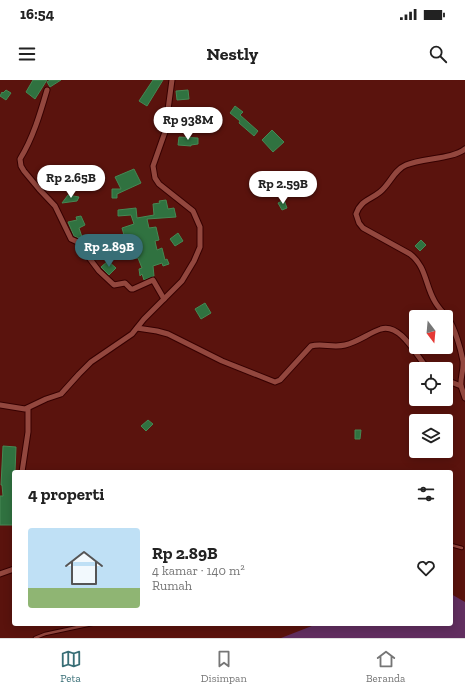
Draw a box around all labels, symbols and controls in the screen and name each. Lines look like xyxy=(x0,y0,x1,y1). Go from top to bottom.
text: 16:54 xyxy=(20,5,54,23)
icon: menu xyxy=(16,43,38,65)
text: Nestly xyxy=(207,43,258,65)
icon: search xyxy=(427,43,449,65)
pin: Rp 938M xyxy=(151,107,225,141)
text: Rp 938M xyxy=(163,112,213,127)
pin: Rp 2.65B xyxy=(30,165,112,199)
text: Rp 2.65B xyxy=(46,170,96,185)
pin: Rp 2.59B xyxy=(242,171,324,205)
text: Rp 2.59B xyxy=(258,176,308,191)
pin: Rp 2.89B xyxy=(68,234,150,268)
text: Rp 2.89B xyxy=(84,239,134,254)
north arrow xyxy=(409,310,453,354)
map controls xyxy=(409,310,453,458)
button: locate xyxy=(409,362,453,406)
button: layers xyxy=(409,414,453,458)
icon: filters xyxy=(415,483,437,505)
text: 4 properti xyxy=(28,484,104,504)
text: Rp 2.89B xyxy=(152,543,218,563)
icon: home xyxy=(60,544,108,592)
icon: heart xyxy=(415,557,437,579)
text: 4 kamar · 140 m² xyxy=(152,563,245,578)
text: Rumah xyxy=(152,578,192,593)
tab: Peta xyxy=(60,648,82,685)
tab: Disimpan xyxy=(201,648,247,685)
tab: Beranda xyxy=(366,648,405,685)

